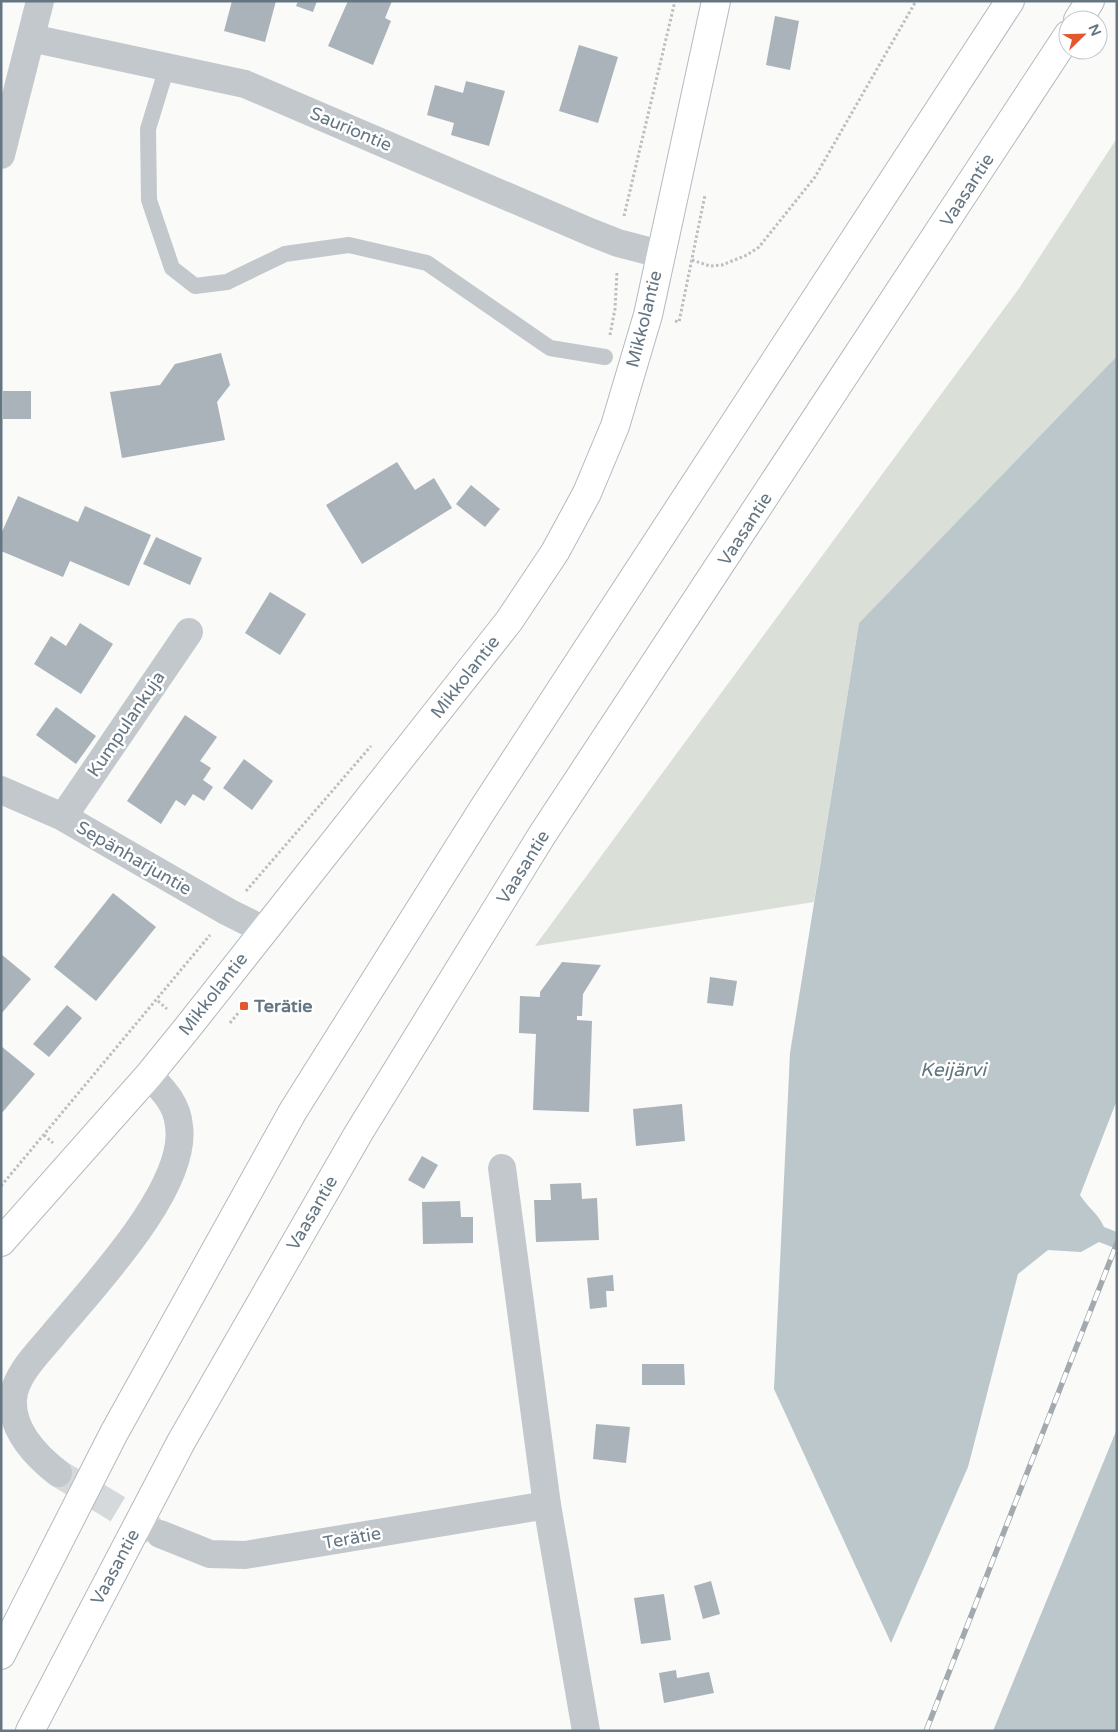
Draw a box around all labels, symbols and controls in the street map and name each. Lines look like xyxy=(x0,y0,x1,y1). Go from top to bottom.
north arrow xyxy=(1058,10,1108,60)
text: N xyxy=(1084,22,1105,39)
street label: Sauriontie xyxy=(307,102,395,156)
street label: Vaasantie xyxy=(935,149,999,231)
street label: Mikkolantie xyxy=(621,268,667,370)
street label: Vaasantie xyxy=(713,488,777,570)
street label: Mikkolantie xyxy=(426,631,504,723)
street label: Kumpulankuja xyxy=(83,667,169,781)
street label: Sepänharjuntie xyxy=(72,816,196,900)
street label: Vaasantie xyxy=(492,826,554,908)
street label: Mikkolantie xyxy=(174,948,252,1040)
place label: Terätie xyxy=(253,995,312,1017)
marker: Terätie xyxy=(238,1000,250,1012)
water label: Keijärvi xyxy=(920,1059,988,1081)
street label: Vaasantie xyxy=(282,1172,342,1254)
street label: Terätie xyxy=(321,1522,383,1554)
street label: Vaasantie xyxy=(86,1525,144,1609)

